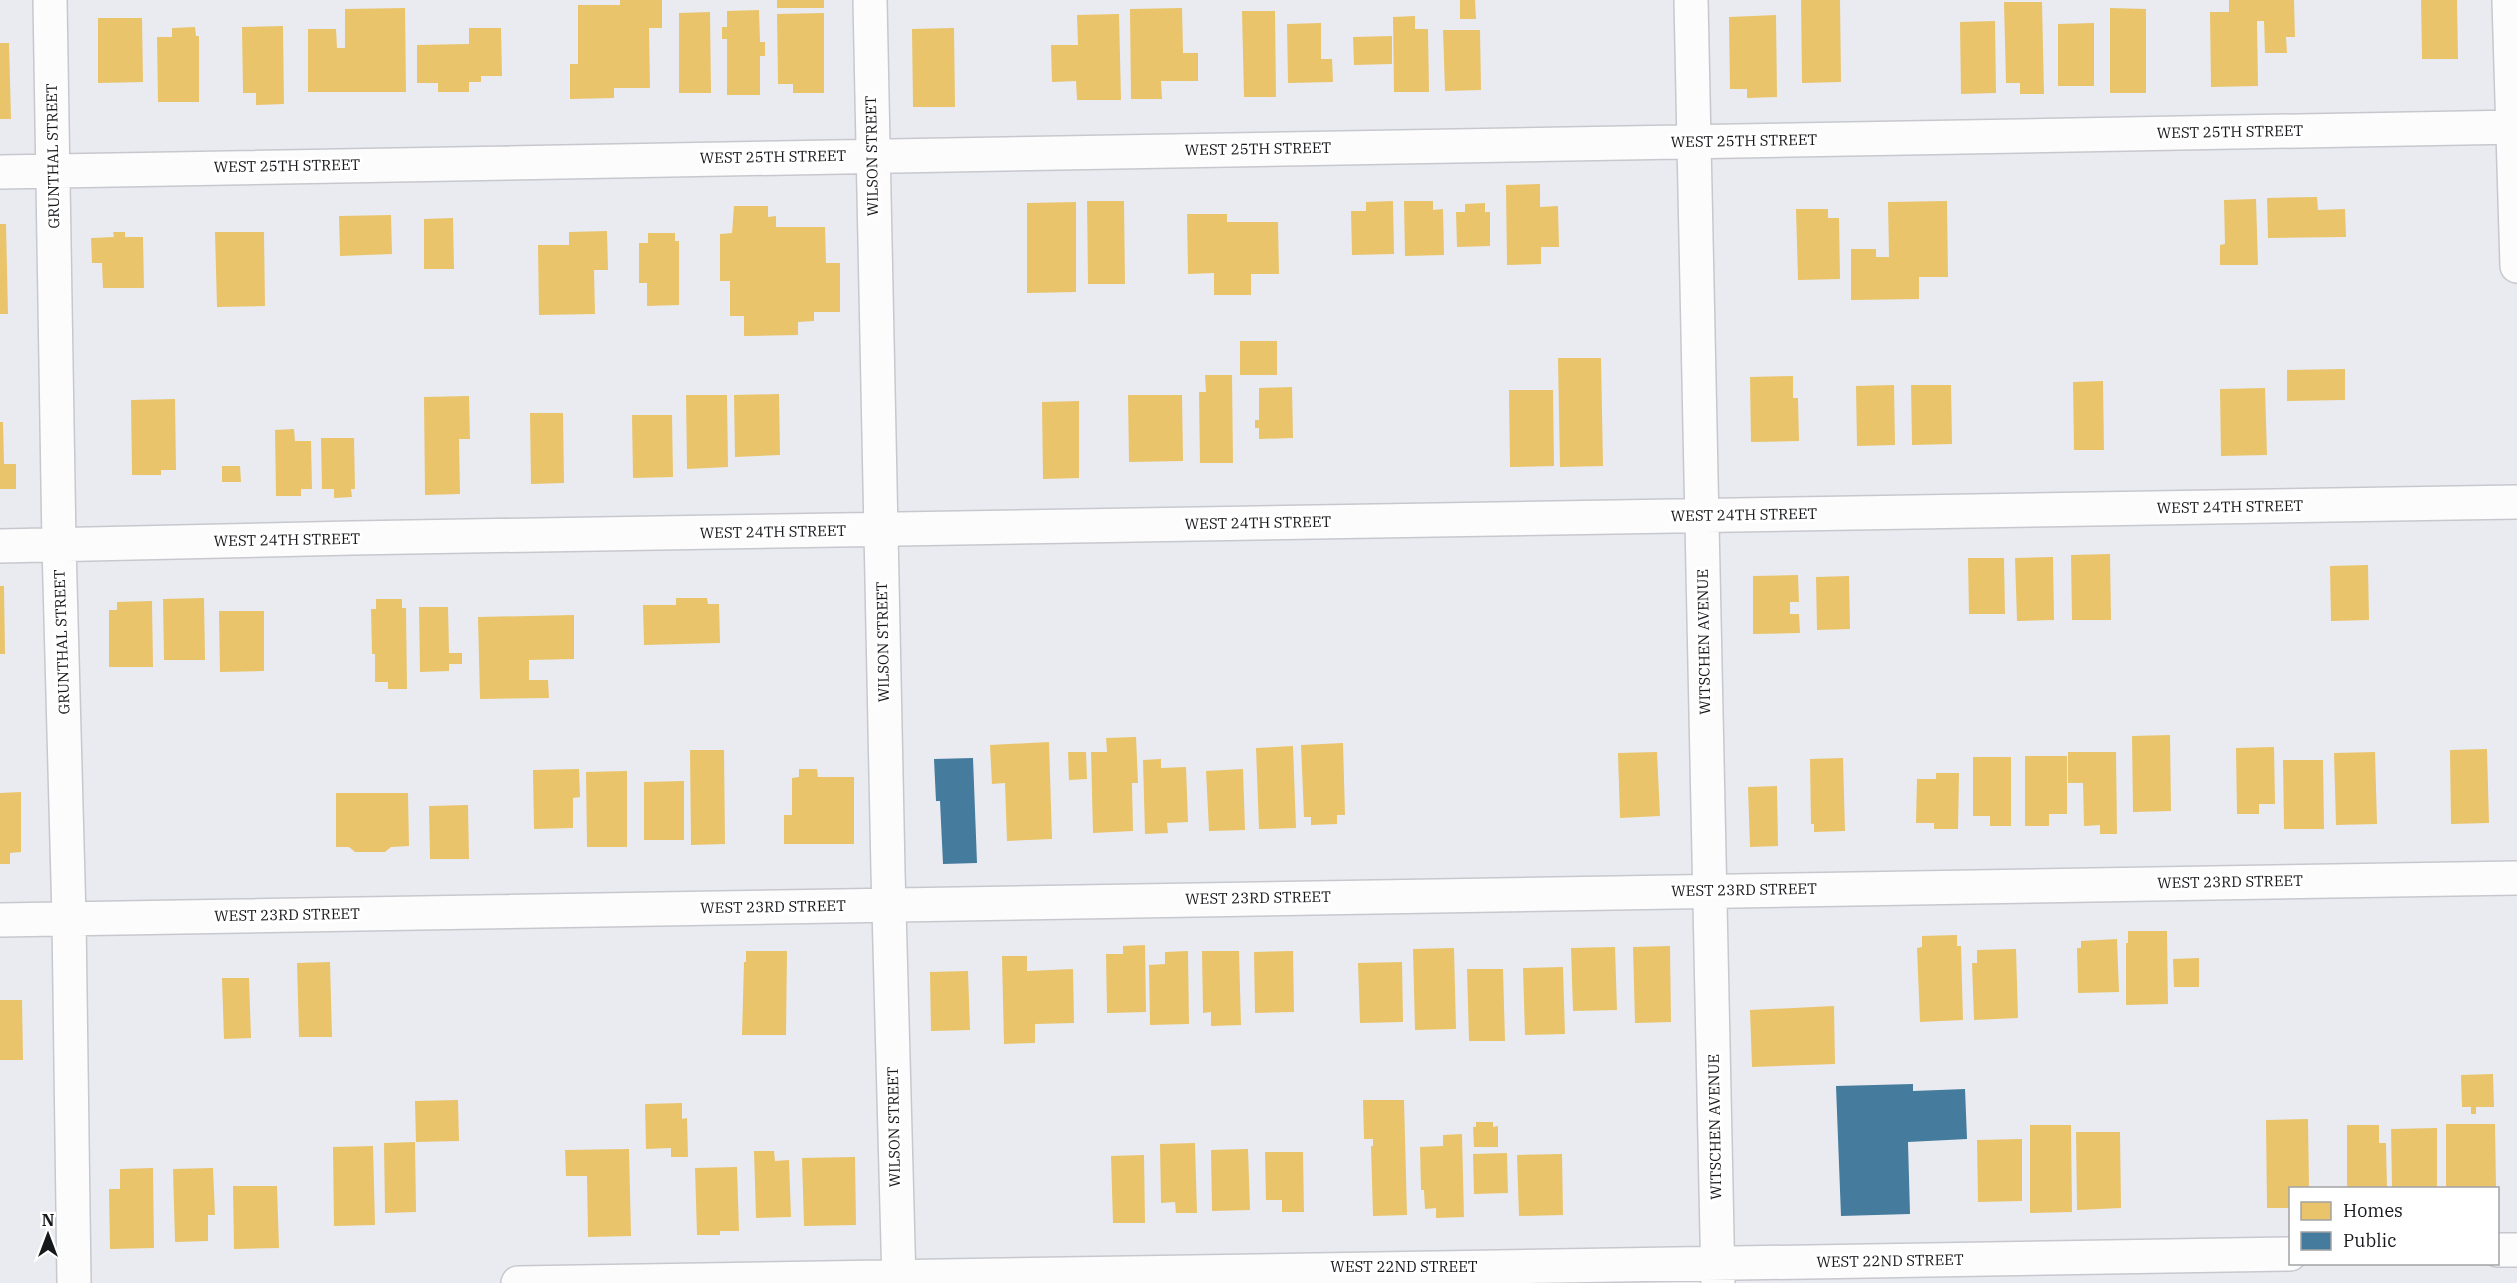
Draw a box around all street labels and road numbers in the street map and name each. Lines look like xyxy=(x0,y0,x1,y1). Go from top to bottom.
street label: GRUNTHAL STREET xyxy=(42,83,63,229)
street label: WILSON STREET xyxy=(861,95,882,217)
street label: WEST 25TH STREET xyxy=(2157,121,2304,142)
street label: WEST 25TH STREET xyxy=(1671,130,1818,151)
street label: WEST 25TH STREET xyxy=(1185,138,1332,159)
street label: WEST 25TH STREET xyxy=(700,146,847,167)
street label: WEST 25TH STREET xyxy=(214,155,361,176)
street label: WEST 24TH STREET xyxy=(2157,496,2304,517)
street label: WEST 24TH STREET xyxy=(1671,504,1818,525)
street label: WEST 24TH STREET xyxy=(1185,512,1332,533)
street label: WEST 24TH STREET xyxy=(700,521,847,542)
street label: WEST 24TH STREET xyxy=(214,529,361,550)
street label: GRUNTHAL STREET xyxy=(49,569,74,715)
street label: WITSCHEN AVENUE xyxy=(1693,569,1714,715)
street label: WILSON STREET xyxy=(872,581,893,703)
street label: WEST 23RD STREET xyxy=(2157,871,2303,892)
street label: WEST 23RD STREET xyxy=(1671,879,1817,900)
street label: WEST 23RD STREET xyxy=(1185,887,1331,908)
street label: WEST 23RD STREET xyxy=(700,896,846,917)
street label: WEST 23RD STREET xyxy=(214,904,360,925)
street label: WITSCHEN AVENUE xyxy=(1704,1054,1725,1200)
street label: WILSON STREET xyxy=(883,1066,904,1188)
street label: WEST 22ND STREET xyxy=(1816,1250,1964,1271)
street label: WEST 22ND STREET xyxy=(1330,1257,1478,1276)

